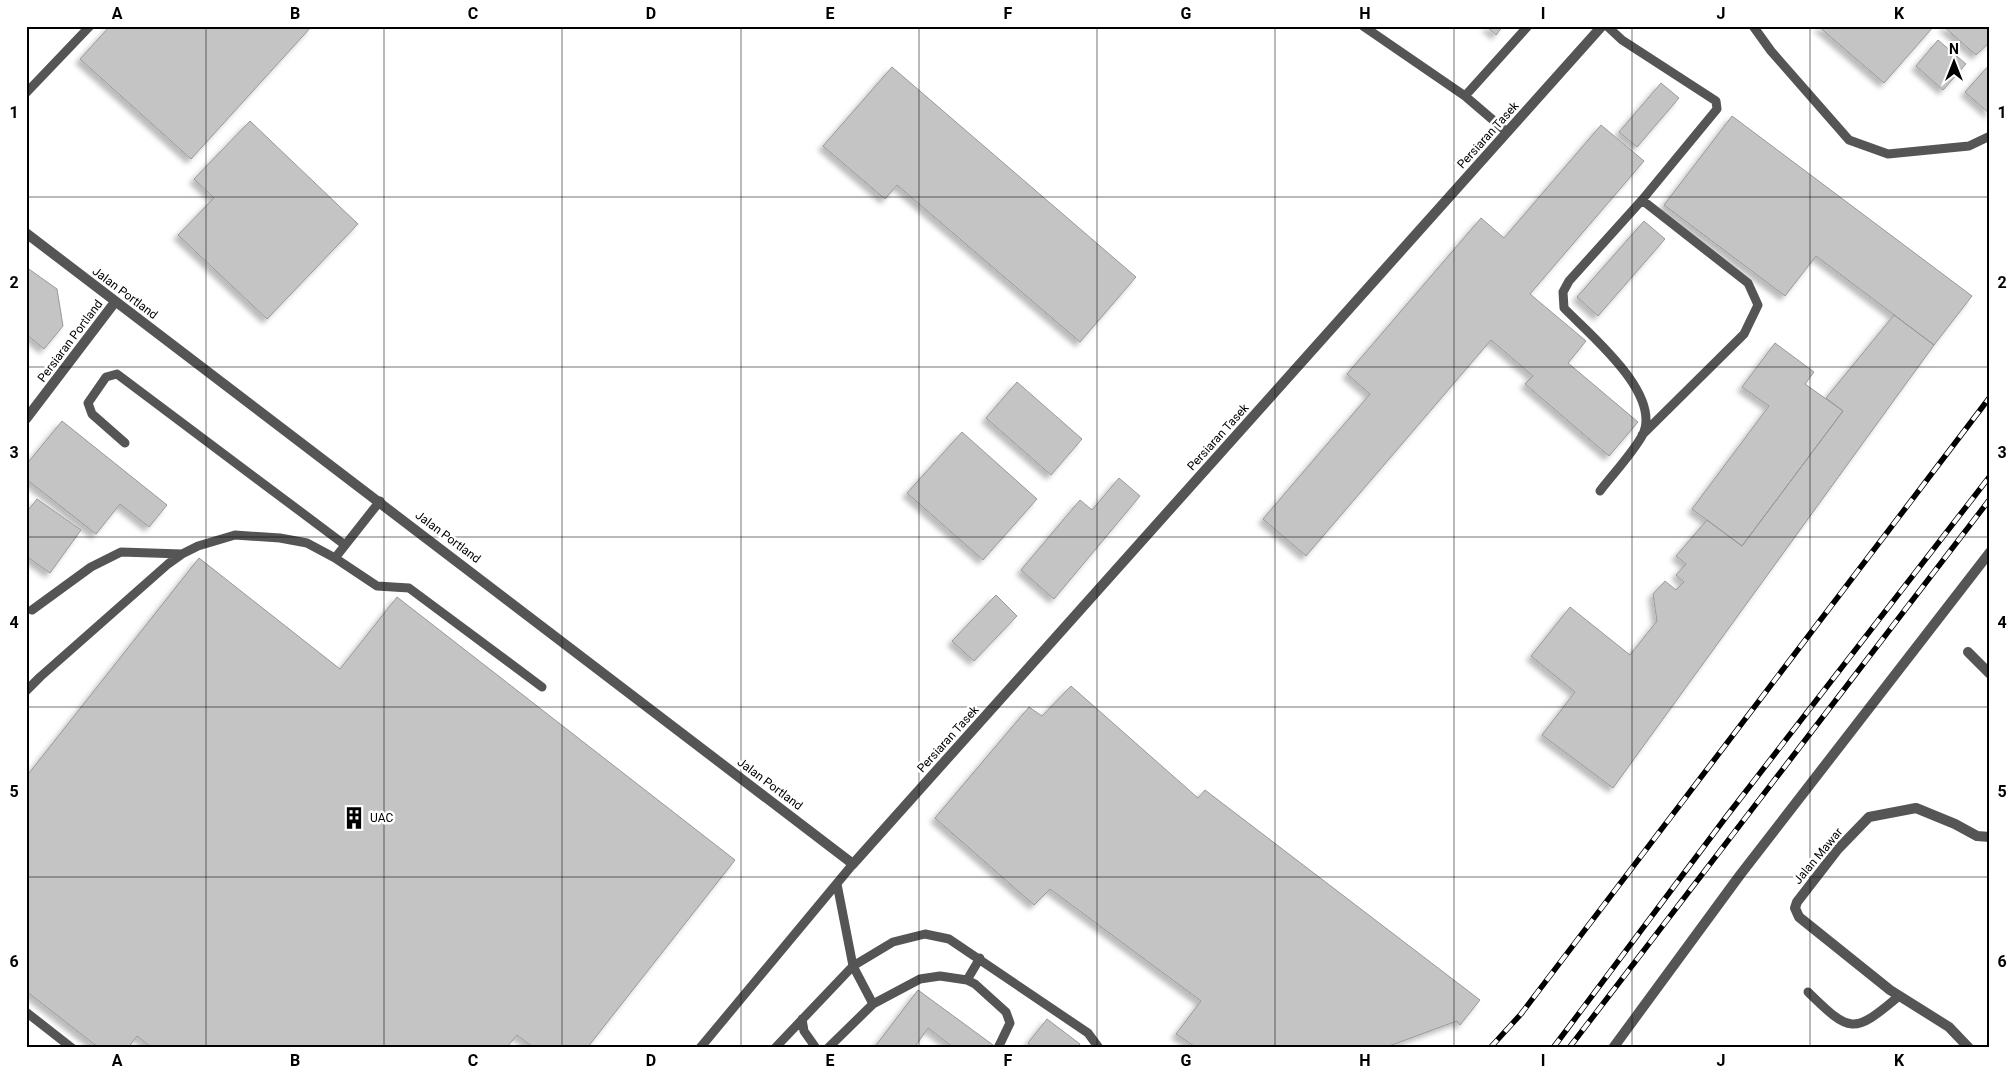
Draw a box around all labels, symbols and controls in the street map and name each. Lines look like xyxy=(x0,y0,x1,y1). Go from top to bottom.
text: A xyxy=(112,4,123,23)
text: B xyxy=(290,4,300,23)
text: C xyxy=(468,4,478,23)
text: D xyxy=(646,4,656,23)
text: E xyxy=(826,4,835,23)
text: F xyxy=(1004,4,1013,23)
text: G xyxy=(1181,4,1192,23)
text: H xyxy=(1359,4,1371,23)
text: I xyxy=(1541,4,1545,23)
text: J xyxy=(1717,4,1725,23)
text: K xyxy=(1894,4,1905,23)
north arrow xyxy=(1928,38,1978,88)
text: N xyxy=(1949,41,1959,57)
street label: Persiaran Tasek xyxy=(1454,98,1522,171)
text: 1 xyxy=(9,103,19,122)
text: 1 xyxy=(1997,103,2007,122)
street label: Jalan Portland xyxy=(90,264,160,322)
text: 2 xyxy=(9,273,19,292)
text: 2 xyxy=(1997,273,2007,292)
street label: Persiaran Portland xyxy=(35,297,105,385)
street label: Persiaran Tasek xyxy=(1184,400,1252,473)
text: 3 xyxy=(9,443,19,462)
text: 3 xyxy=(1997,443,2007,462)
street label: Jalan Portland xyxy=(413,508,483,566)
text: 4 xyxy=(9,613,19,632)
text: 4 xyxy=(1997,613,2007,632)
street label: Persiaran Tasek xyxy=(914,702,982,775)
street label: Jalan Portland xyxy=(735,755,805,813)
text: 5 xyxy=(9,782,19,801)
text: 5 xyxy=(1997,782,2007,801)
building icon: UAC xyxy=(341,805,367,831)
place label: UAC xyxy=(370,811,393,825)
street label: Jalan Mawar xyxy=(1791,825,1845,887)
text: 6 xyxy=(9,952,19,971)
text: 6 xyxy=(1997,952,2007,971)
text: A xyxy=(112,1051,123,1070)
text: B xyxy=(290,1051,300,1070)
text: C xyxy=(468,1051,478,1070)
text: D xyxy=(646,1051,656,1070)
text: E xyxy=(826,1051,835,1070)
text: F xyxy=(1004,1051,1013,1070)
text: G xyxy=(1181,1051,1192,1070)
text: H xyxy=(1359,1051,1371,1070)
text: I xyxy=(1541,1051,1545,1070)
text: J xyxy=(1717,1051,1725,1070)
text: K xyxy=(1894,1051,1905,1070)

